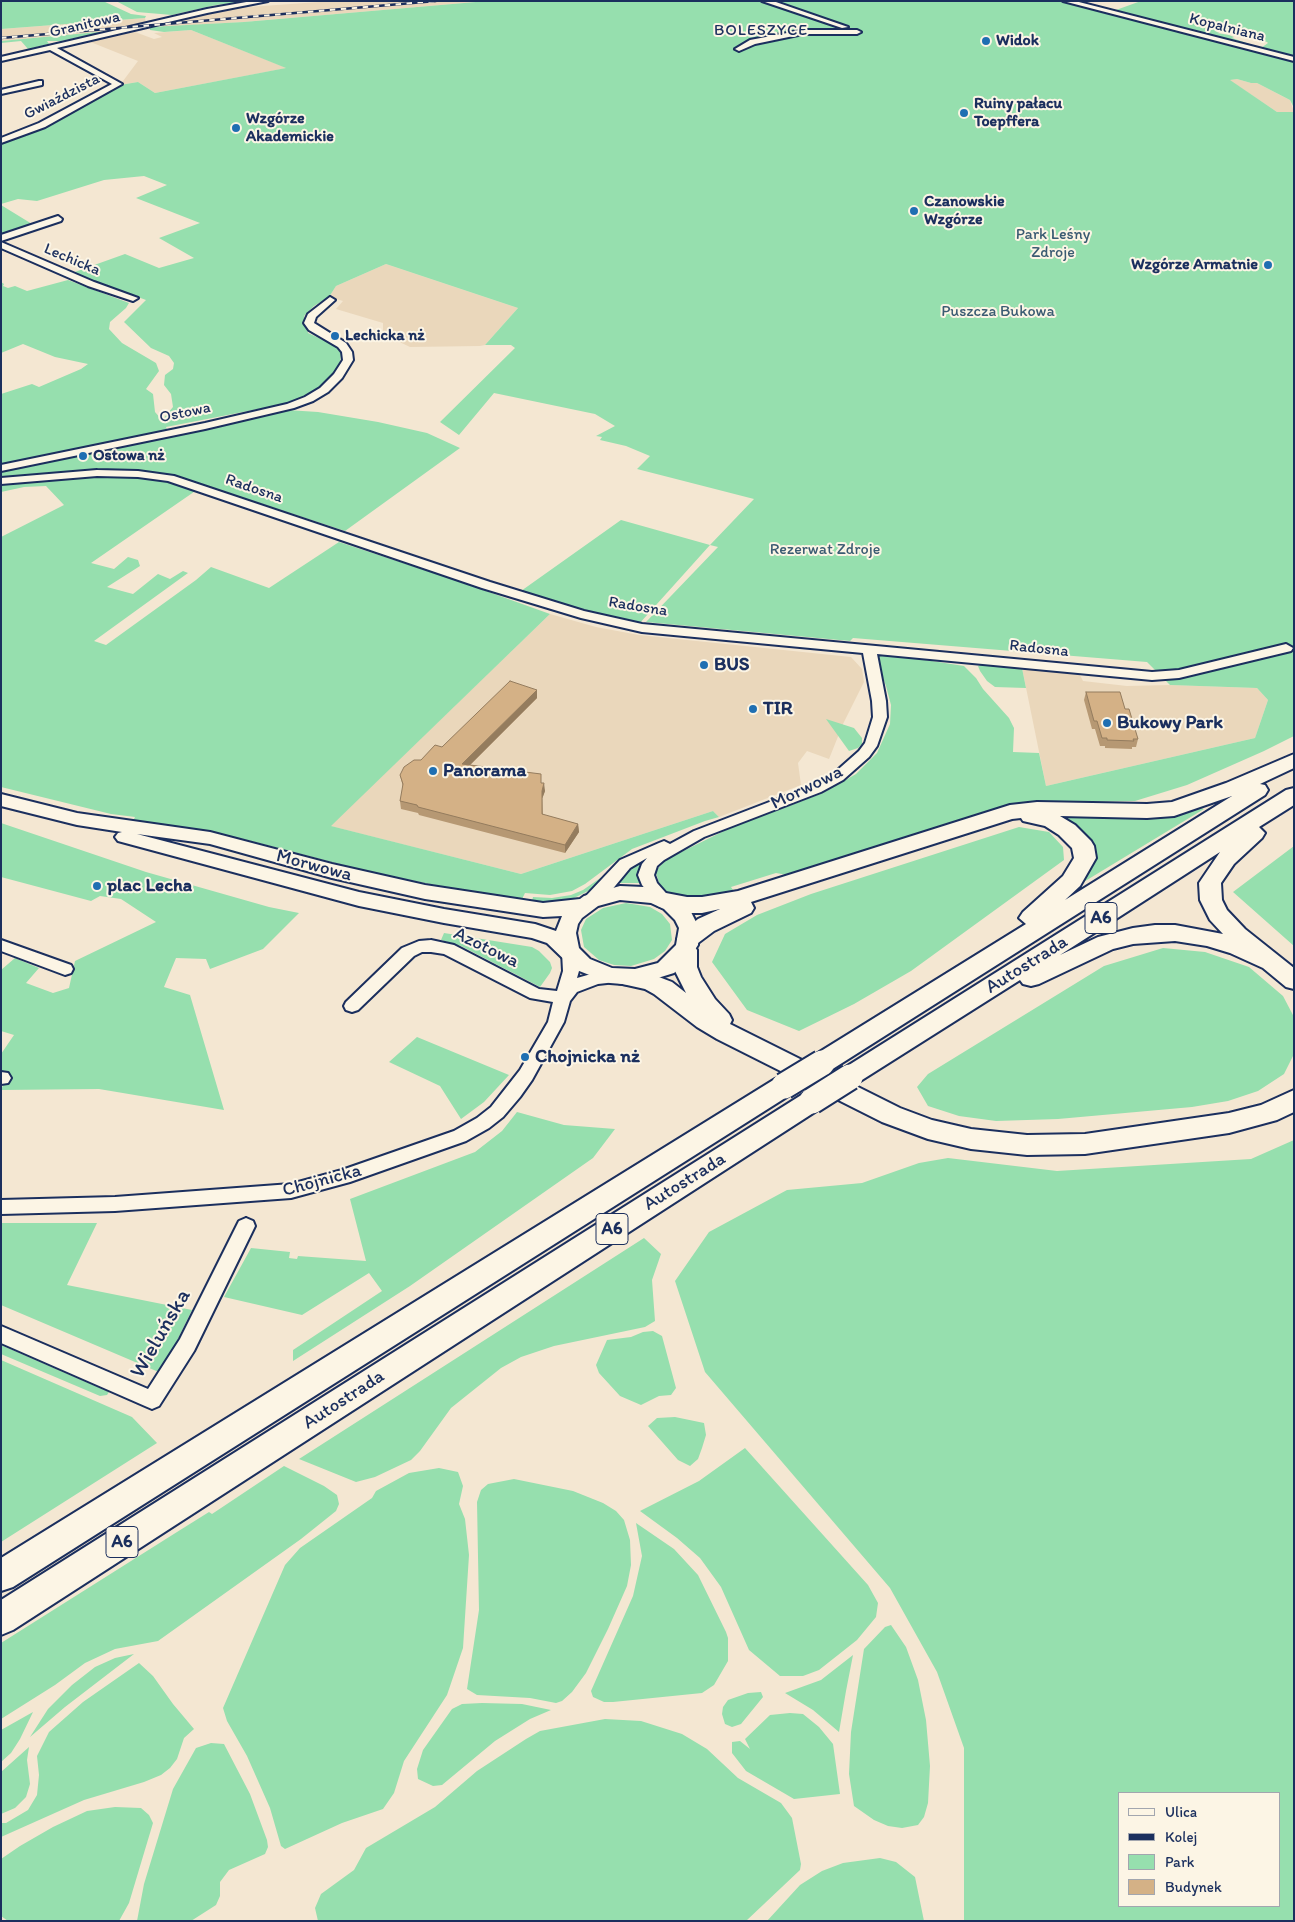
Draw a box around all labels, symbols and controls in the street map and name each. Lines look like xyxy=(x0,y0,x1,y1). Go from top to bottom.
street label: Granitowa xyxy=(48,8,122,42)
street label: Kopalniana xyxy=(1187,9,1267,47)
district label: BOLESZYCE xyxy=(713,21,809,41)
place label: Widok xyxy=(996,31,1039,51)
marker: Widok xyxy=(980,35,992,47)
street label: Gwiaździsta xyxy=(21,70,103,124)
place label: Ruiny pałacu Toepffera xyxy=(974,94,1062,132)
marker: Ruiny pałacu Toepffera xyxy=(958,107,970,119)
place label: Wzgórze Akademickie xyxy=(246,109,334,147)
marker: Wzgórze Akademickie xyxy=(230,122,242,134)
place label: Czanowskie Wzgórze xyxy=(924,192,1005,230)
marker: Czanowskie Wzgórze xyxy=(908,205,920,217)
park label: Park Leśny Zdroje xyxy=(1016,225,1090,263)
street label: Lechicka xyxy=(41,240,103,280)
place label: Wzgórze Armatnie xyxy=(1131,255,1258,275)
marker: Wzgórze Armatnie xyxy=(1262,259,1274,271)
park label: Puszcza Bukowa xyxy=(941,302,1055,322)
place label: Lechicka nż xyxy=(345,326,425,346)
marker: Lechicka nż xyxy=(329,330,341,342)
street label: Ostowa xyxy=(158,398,212,428)
place label: Ostowa nż xyxy=(93,446,165,466)
marker: Ostowa nż xyxy=(77,450,89,462)
street label: Radosna xyxy=(223,470,285,508)
park label: Rezerwat Zdroje xyxy=(770,540,880,560)
street label: Radosna xyxy=(607,593,669,621)
street label: Radosna xyxy=(1008,636,1070,662)
place label: BUS xyxy=(714,654,750,676)
marker: BUS xyxy=(698,659,710,671)
place label: TIR xyxy=(763,698,793,720)
marker: TIR xyxy=(747,703,759,715)
place label: Bukowy Park xyxy=(1117,712,1223,734)
marker: Bukowy Park xyxy=(1101,717,1113,729)
place label: Panorama xyxy=(443,760,526,782)
street label: Morwowa xyxy=(767,761,847,815)
marker: Panorama xyxy=(427,765,439,777)
street label: Morwowa xyxy=(274,845,354,887)
place label: plac Lecha xyxy=(107,875,192,897)
marker: plac Lecha xyxy=(91,880,103,892)
road number: A6 xyxy=(1085,902,1117,934)
street label: Azotowa xyxy=(450,922,522,974)
street label: Autostrada xyxy=(982,931,1072,999)
place label: Chojnicka nż xyxy=(535,1046,640,1068)
marker: Chojnicka nż xyxy=(519,1051,531,1063)
street label: Autostrada xyxy=(640,1148,730,1216)
street label: Chojnicka xyxy=(280,1160,364,1202)
road number: A6 xyxy=(596,1214,628,1244)
street label: Wieluńska xyxy=(125,1285,197,1383)
street label: Autostrada xyxy=(299,1365,389,1435)
road number: A6 xyxy=(106,1526,138,1558)
legend xyxy=(1118,1792,1280,1907)
text: Ulica xyxy=(1165,1803,1197,1821)
text: Kolej xyxy=(1165,1828,1197,1846)
text: Park xyxy=(1165,1853,1195,1871)
text: Budynek xyxy=(1165,1878,1222,1896)

